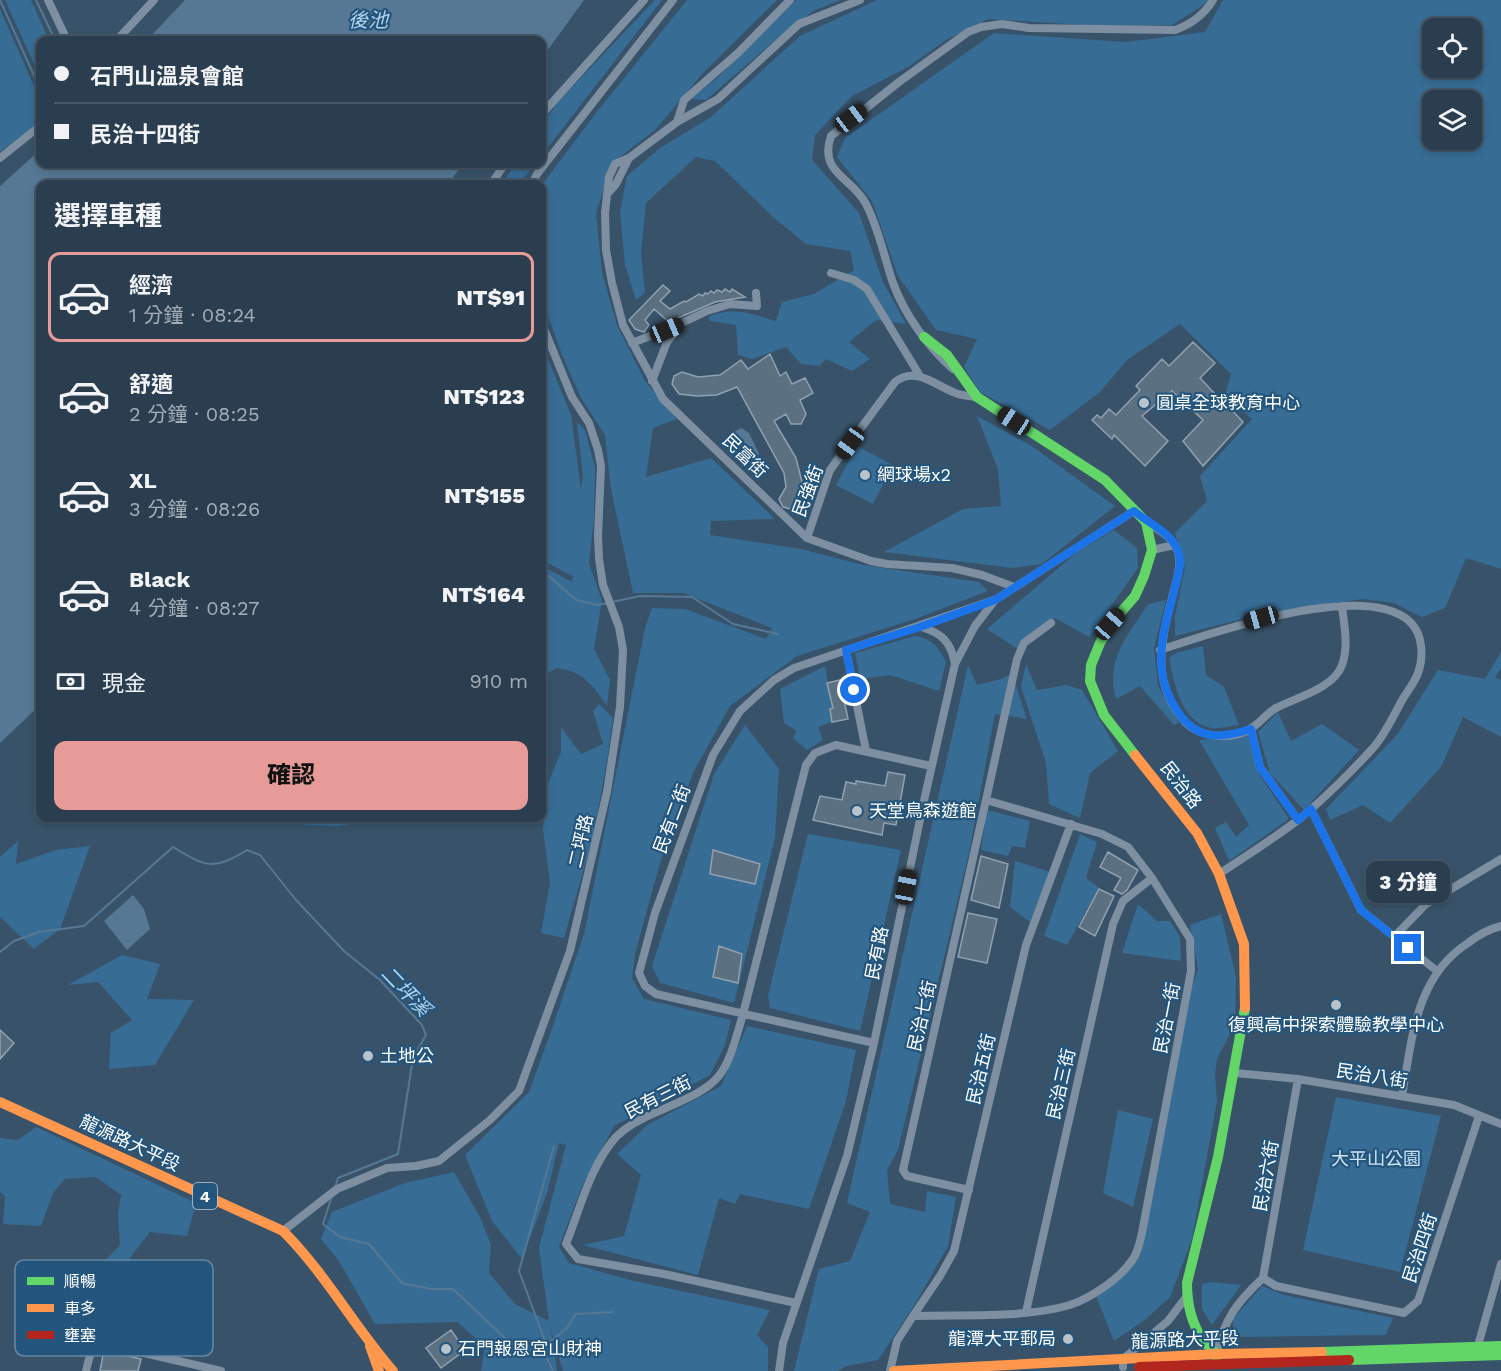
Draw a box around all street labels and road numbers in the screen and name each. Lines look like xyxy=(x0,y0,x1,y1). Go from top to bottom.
street label: 民富街 xyxy=(719,429,772,482)
street label: 民強街 xyxy=(788,462,827,520)
street label: 民治路 xyxy=(1156,757,1206,812)
street label: 民有二街 xyxy=(649,781,694,856)
street label: 二坪路 xyxy=(564,812,597,870)
street label: 民有路 xyxy=(861,924,892,981)
street label: 民治七街 xyxy=(903,978,940,1053)
street label: 民治一街 xyxy=(1149,981,1184,1055)
street label: 民治五街 xyxy=(962,1031,999,1106)
street label: 民治三街 xyxy=(1042,1046,1079,1121)
street label: 民治八街 xyxy=(1335,1060,1409,1092)
street label: 民有三街 xyxy=(621,1071,695,1122)
street label: 龍源路大平段 xyxy=(77,1110,184,1175)
street label: 民治六街 xyxy=(1249,1139,1282,1213)
road number: 4 xyxy=(193,1183,217,1209)
street label: 民治四街 xyxy=(1398,1210,1441,1285)
street label: 龍源路大平段 xyxy=(1131,1327,1239,1352)

